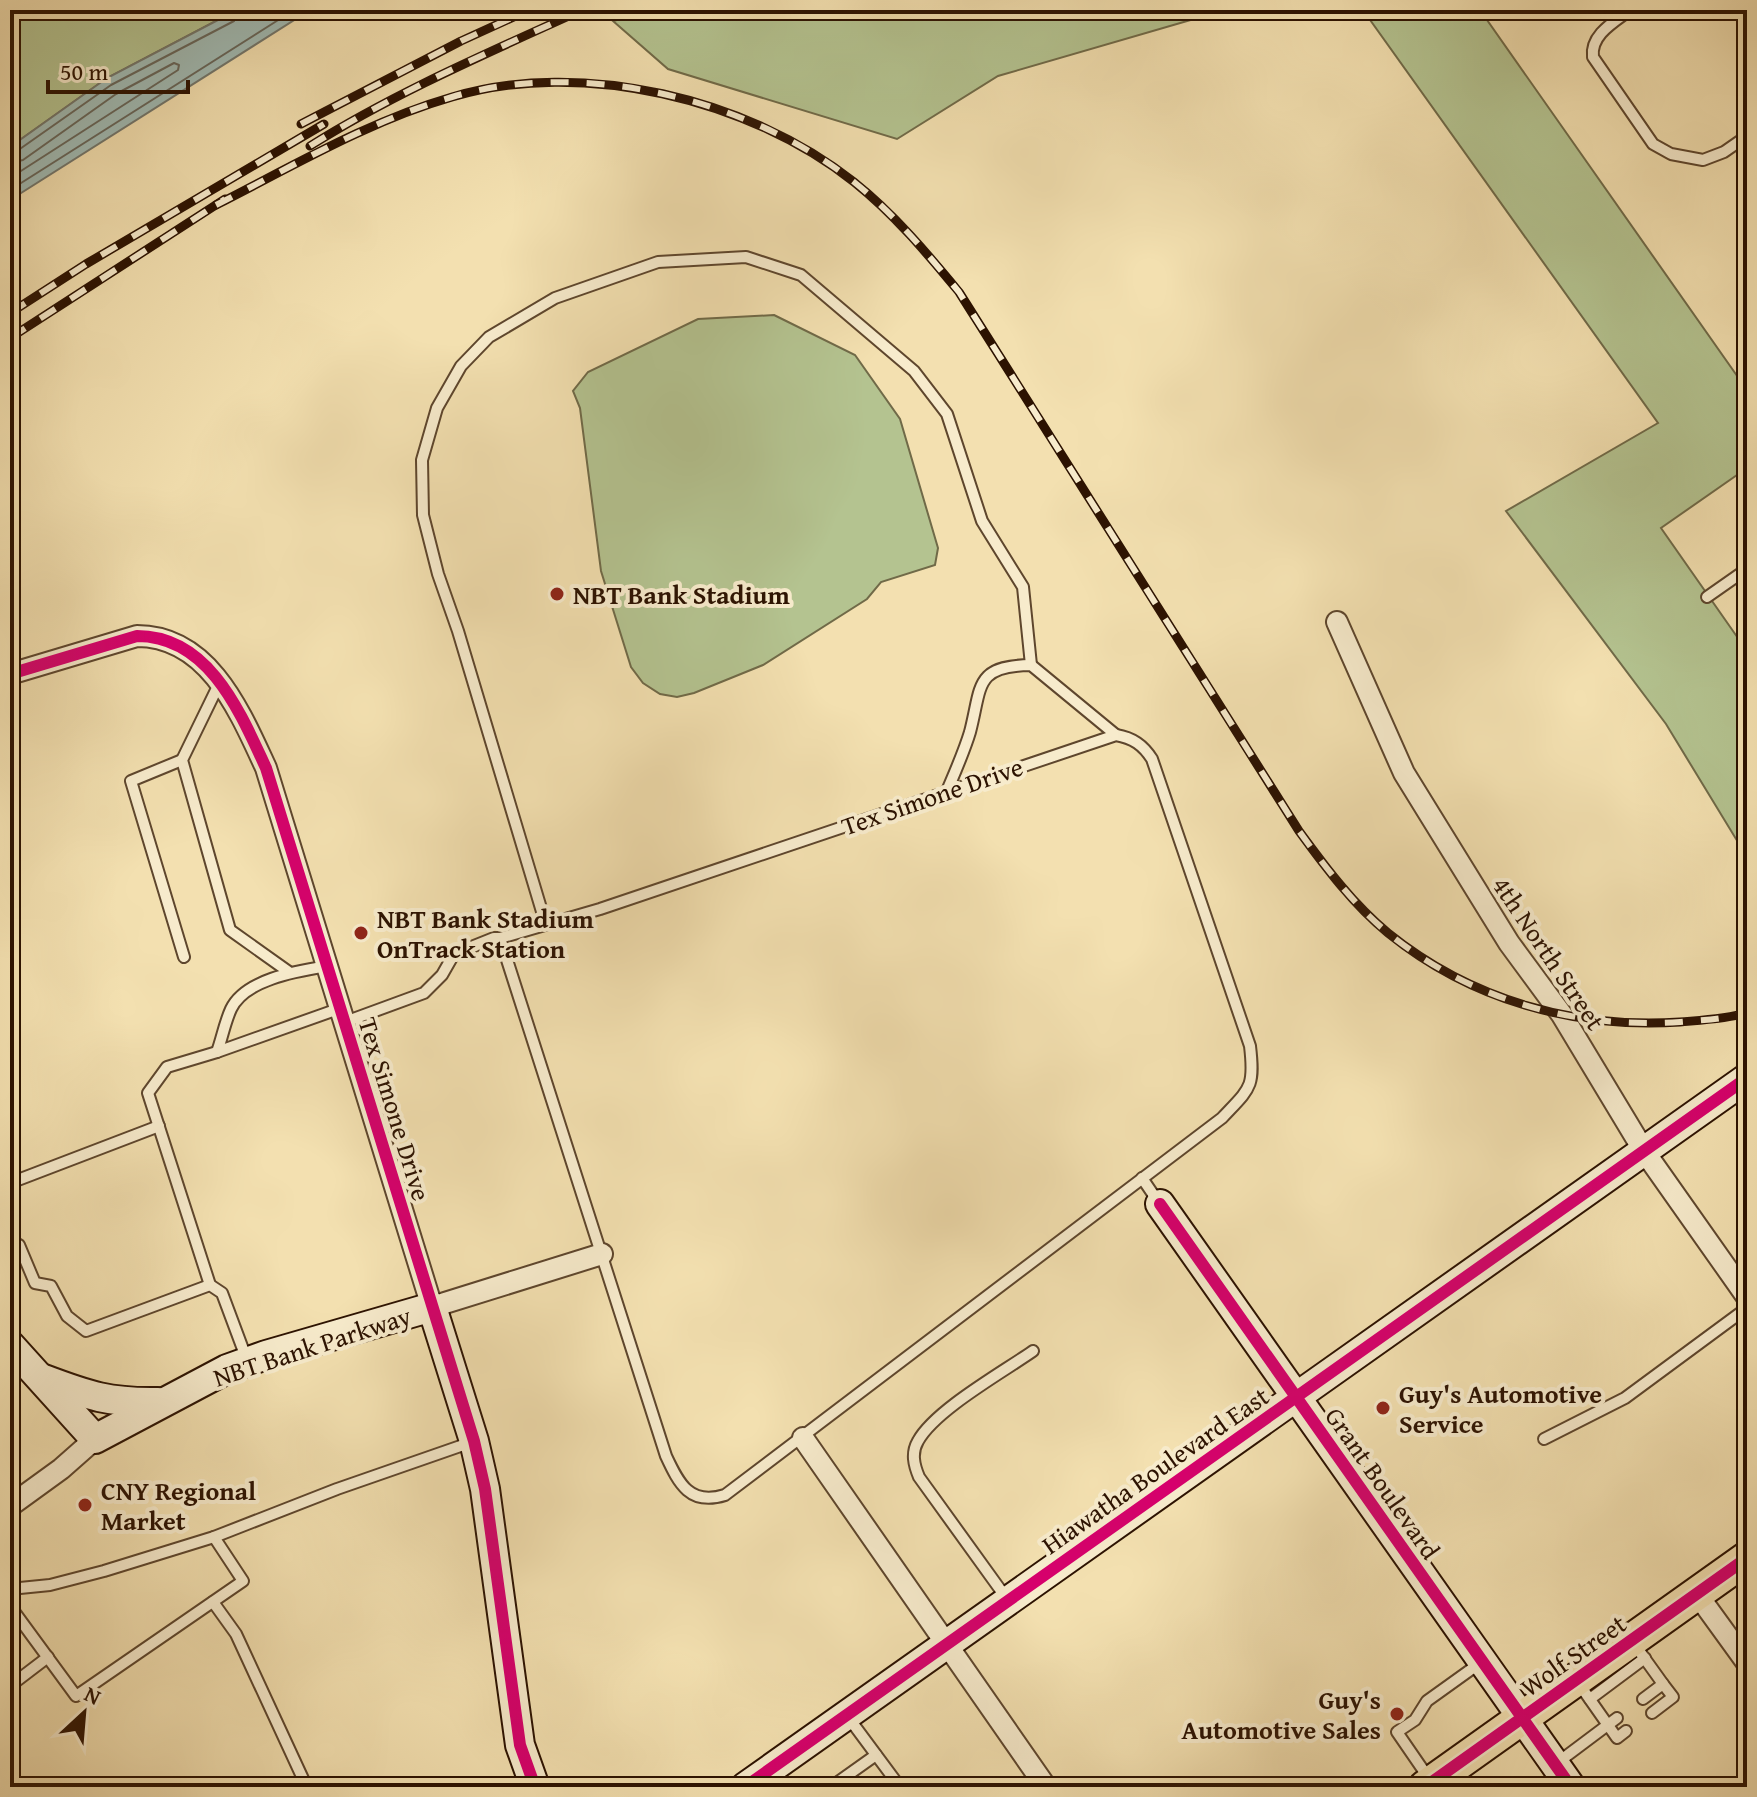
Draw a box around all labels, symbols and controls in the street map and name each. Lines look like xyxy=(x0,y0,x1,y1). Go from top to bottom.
scale bar xyxy=(48,44,188,94)
text: 50 m xyxy=(60,54,108,89)
place label: NBT Bank Stadium xyxy=(573,575,790,614)
marker: NBT Bank Stadium xyxy=(548,585,566,603)
street label: Tex Simone Drive xyxy=(836,747,1028,845)
street label: 4th North Street xyxy=(1483,868,1615,1038)
place label: NBT Bank Stadium OnTrack Station xyxy=(377,899,594,968)
marker: NBT Bank Stadium OnTrack Station xyxy=(352,924,370,942)
street label: Tex Simone Drive xyxy=(349,1013,441,1205)
street label: NBT Bank Parkway xyxy=(208,1296,416,1396)
place label: Guy's Automotive Service xyxy=(1399,1374,1602,1443)
street label: Hiawatha Boulevard East xyxy=(1033,1377,1277,1563)
street label: Grant Boulevard xyxy=(1316,1399,1450,1567)
marker: Guy's Automotive Service xyxy=(1374,1399,1392,1417)
place label: CNY Regional Market xyxy=(101,1471,256,1540)
marker: CNY Regional Market xyxy=(76,1496,94,1514)
street label: Wolf Street xyxy=(1512,1604,1634,1706)
north arrow xyxy=(44,1673,124,1753)
text: N xyxy=(79,1677,107,1713)
place label: Guy's Automotive Sales xyxy=(1182,1680,1381,1749)
marker: Guy's Automotive Sales xyxy=(1388,1705,1406,1723)

